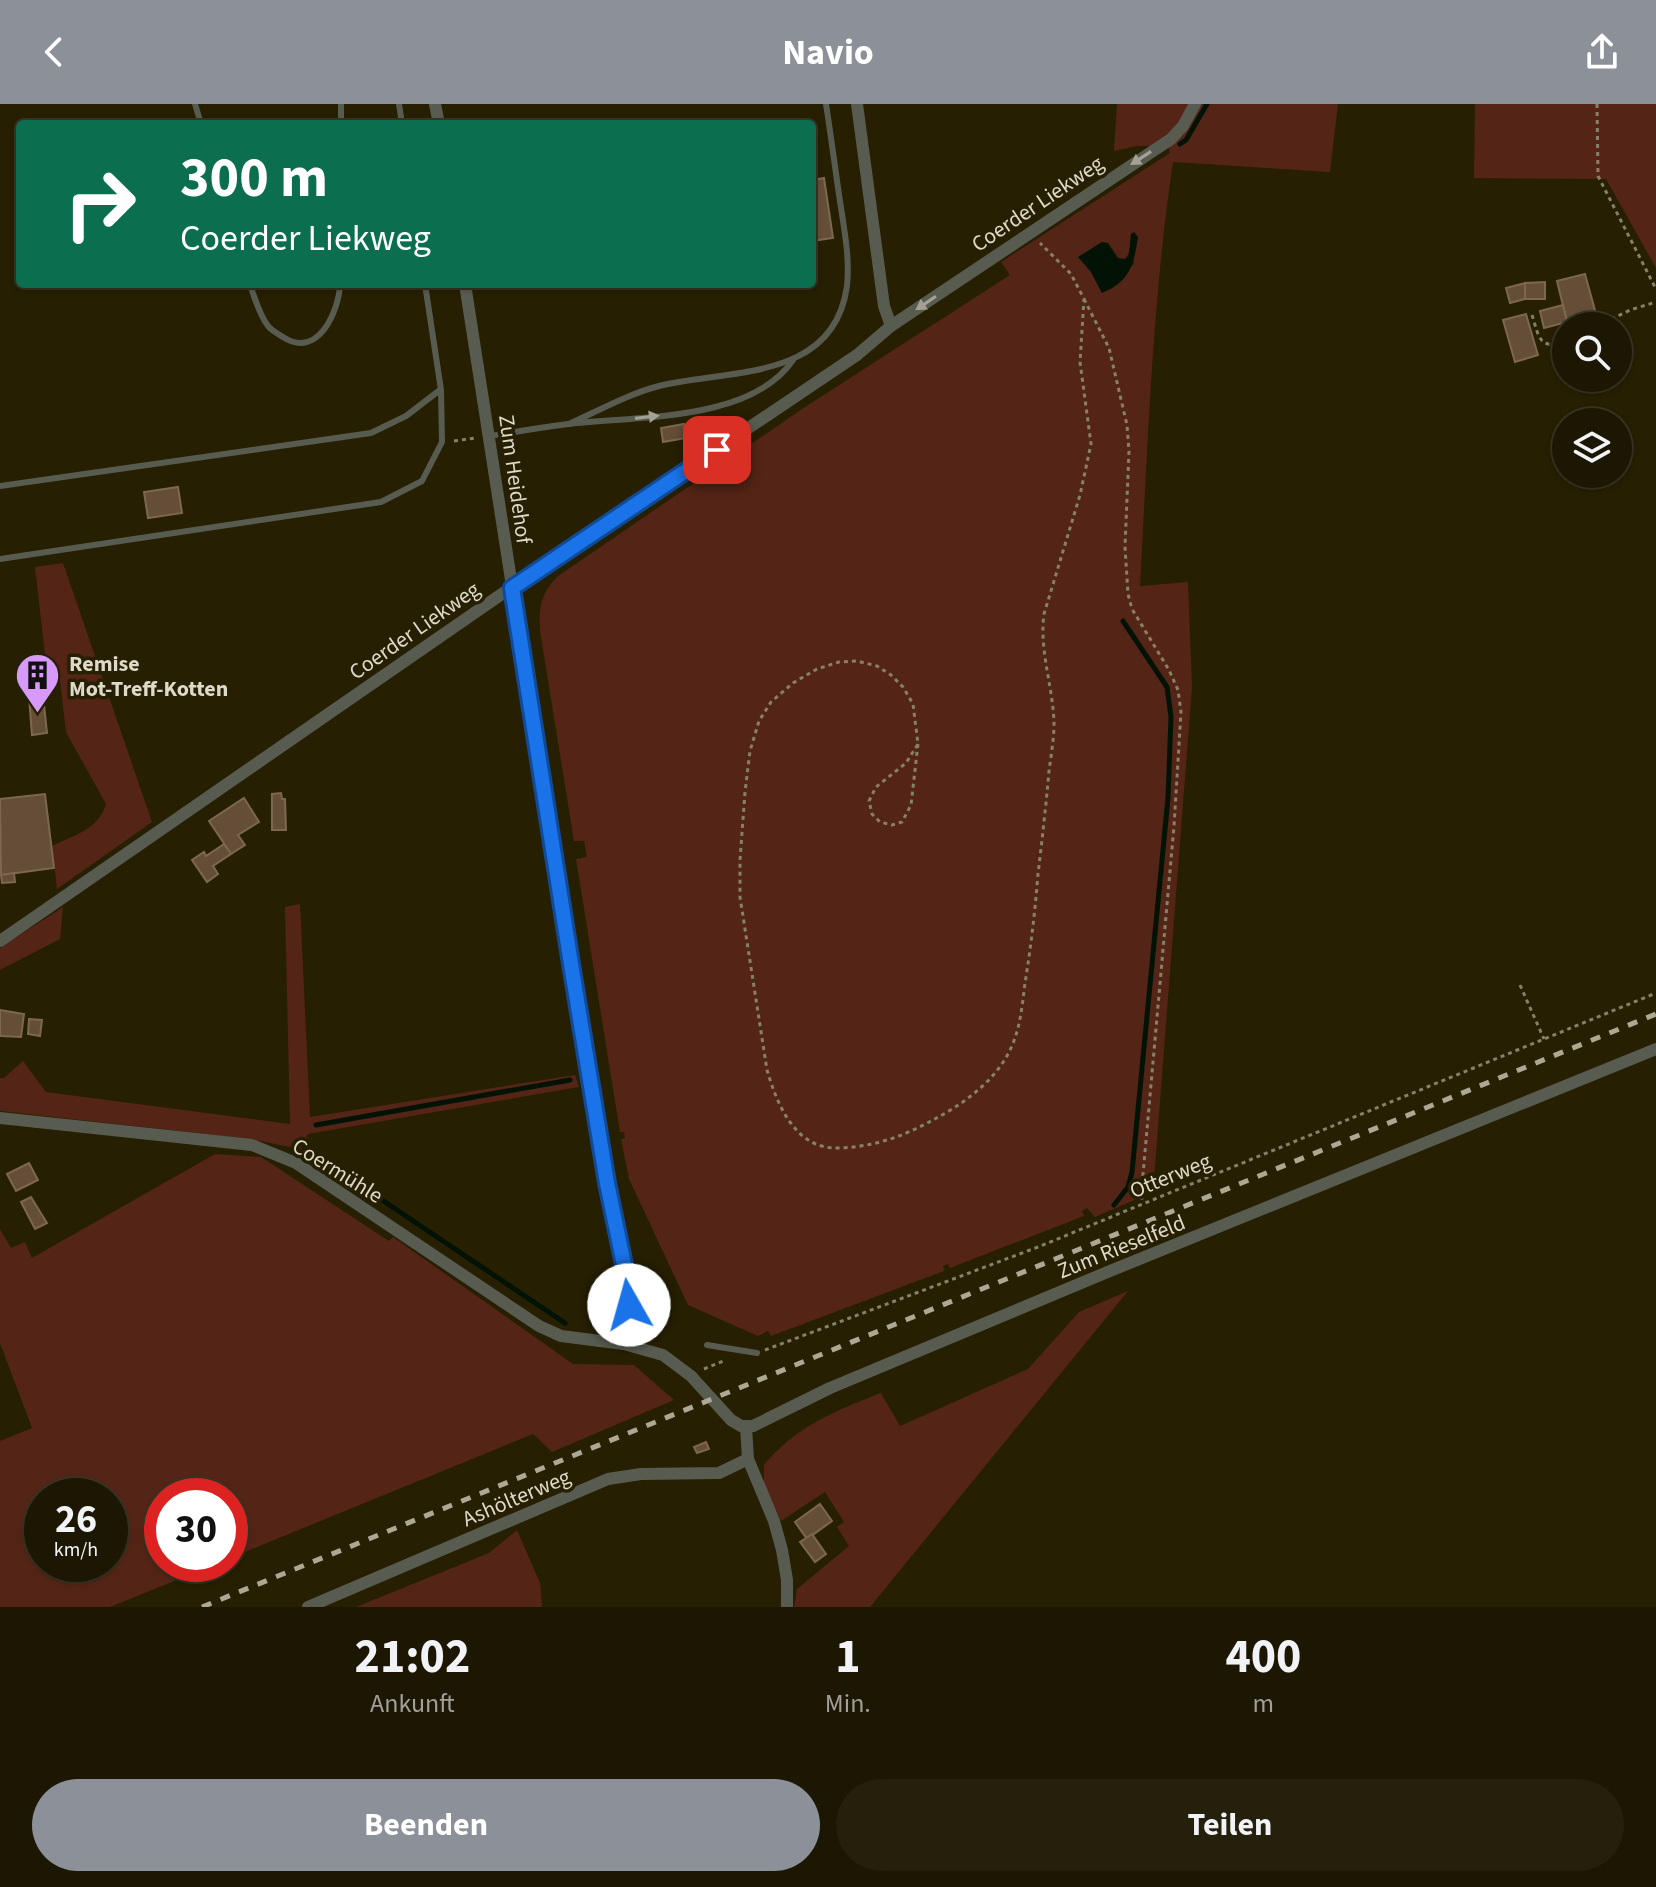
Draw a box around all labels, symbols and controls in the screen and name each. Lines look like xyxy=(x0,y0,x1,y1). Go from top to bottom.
text: Navio xyxy=(782,27,874,78)
icon: back xyxy=(32,30,76,74)
icon: share xyxy=(1580,30,1624,74)
text: 300 m xyxy=(180,139,328,218)
street label: Coerder Liekweg xyxy=(965,148,1110,260)
one-way arrow xyxy=(1131,150,1152,165)
icon: right xyxy=(48,152,152,256)
text: Coerder Liekweg xyxy=(180,213,431,264)
one-way arrow xyxy=(915,295,936,310)
map controls xyxy=(1552,312,1632,488)
button: search xyxy=(1552,312,1632,392)
button: layers xyxy=(1552,408,1632,488)
one-way arrow xyxy=(635,411,660,424)
street label: Zum Heidehof xyxy=(490,413,540,547)
pin xyxy=(683,416,751,484)
icon: arrive xyxy=(695,428,739,472)
street label: Coerder Liekweg xyxy=(343,574,487,688)
place label: Remise Mot-Treff-Kotten xyxy=(69,648,228,705)
building icon: Remise Mot-Treff-Kotten xyxy=(14,652,62,715)
street label: Coermühle xyxy=(286,1130,389,1211)
street label: Otterweg xyxy=(1125,1145,1216,1207)
street label: Zum Rieselfeld xyxy=(1053,1207,1190,1287)
position arrow xyxy=(587,1263,671,1347)
street label: Ashölterweg xyxy=(457,1461,575,1535)
speed limit sign: 30 xyxy=(144,1478,248,1582)
text: 26 xyxy=(55,1491,97,1548)
text: km/h xyxy=(54,1536,98,1564)
text: 21:02 xyxy=(355,1623,470,1691)
text: 1 xyxy=(835,1623,861,1691)
text: 400 xyxy=(1225,1623,1301,1691)
text: Ankunft xyxy=(370,1685,455,1722)
text: Min. xyxy=(825,1685,871,1722)
text: m xyxy=(1253,1685,1274,1722)
button: Beenden xyxy=(32,1779,820,1871)
button: Teilen xyxy=(836,1779,1624,1871)

